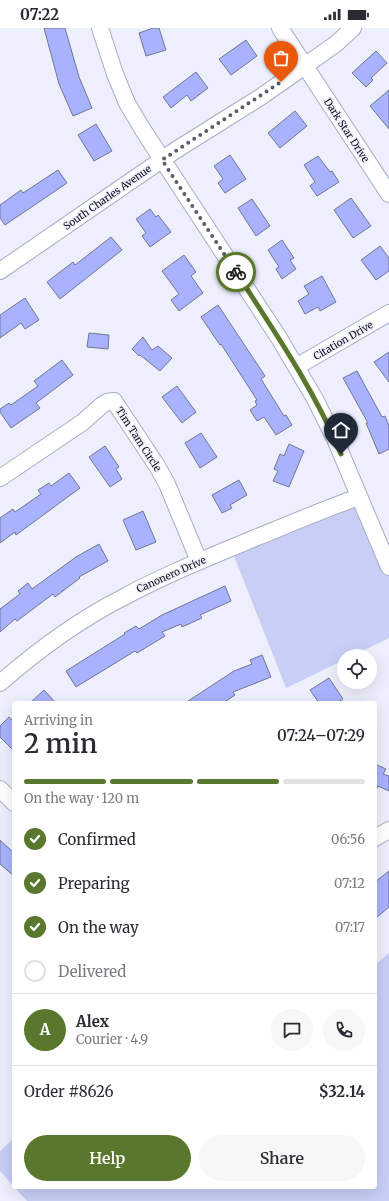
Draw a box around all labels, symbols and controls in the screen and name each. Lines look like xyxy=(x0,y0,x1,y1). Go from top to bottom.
text: 07:22 xyxy=(20,5,59,24)
pin xyxy=(264,41,298,82)
icon: bag xyxy=(270,47,292,69)
street label: Dark Star Drive xyxy=(321,96,372,165)
street label: South Charles Avenue xyxy=(61,162,154,233)
courier xyxy=(216,252,256,292)
icon: bike xyxy=(225,261,247,283)
street label: Citation Drive xyxy=(311,318,375,363)
street label: Tim Tam Circle xyxy=(113,405,164,474)
pin xyxy=(324,413,358,454)
icon: home xyxy=(330,419,352,441)
street label: Canonero Drive xyxy=(134,553,208,596)
map controls xyxy=(337,649,377,689)
button: locate xyxy=(337,649,377,689)
text: Arriving in xyxy=(24,712,93,729)
text: 07:24–07:29 xyxy=(277,726,365,745)
text: 2 min xyxy=(24,727,97,760)
text: On the way · 120 m xyxy=(24,790,139,807)
icon: check xyxy=(24,828,46,850)
text: Confirmed xyxy=(58,830,136,849)
text: 06:56 xyxy=(331,831,365,848)
icon: check xyxy=(24,872,46,894)
text: Preparing xyxy=(58,874,130,893)
text: 07:12 xyxy=(334,875,365,892)
icon: check xyxy=(24,916,46,938)
text: On the way xyxy=(58,918,139,937)
text: 07:17 xyxy=(335,919,365,936)
text: Delivered xyxy=(58,962,126,981)
button: chat xyxy=(271,1009,313,1051)
button: phone xyxy=(323,1009,365,1051)
text: Alex xyxy=(76,1012,109,1031)
text: A xyxy=(40,1020,50,1039)
text: Courier · 4.9 xyxy=(76,1031,148,1048)
text: Order #8626 xyxy=(24,1082,114,1101)
text: $32.14 xyxy=(319,1082,365,1101)
button: Help xyxy=(24,1135,191,1181)
button: Share xyxy=(199,1135,365,1181)

